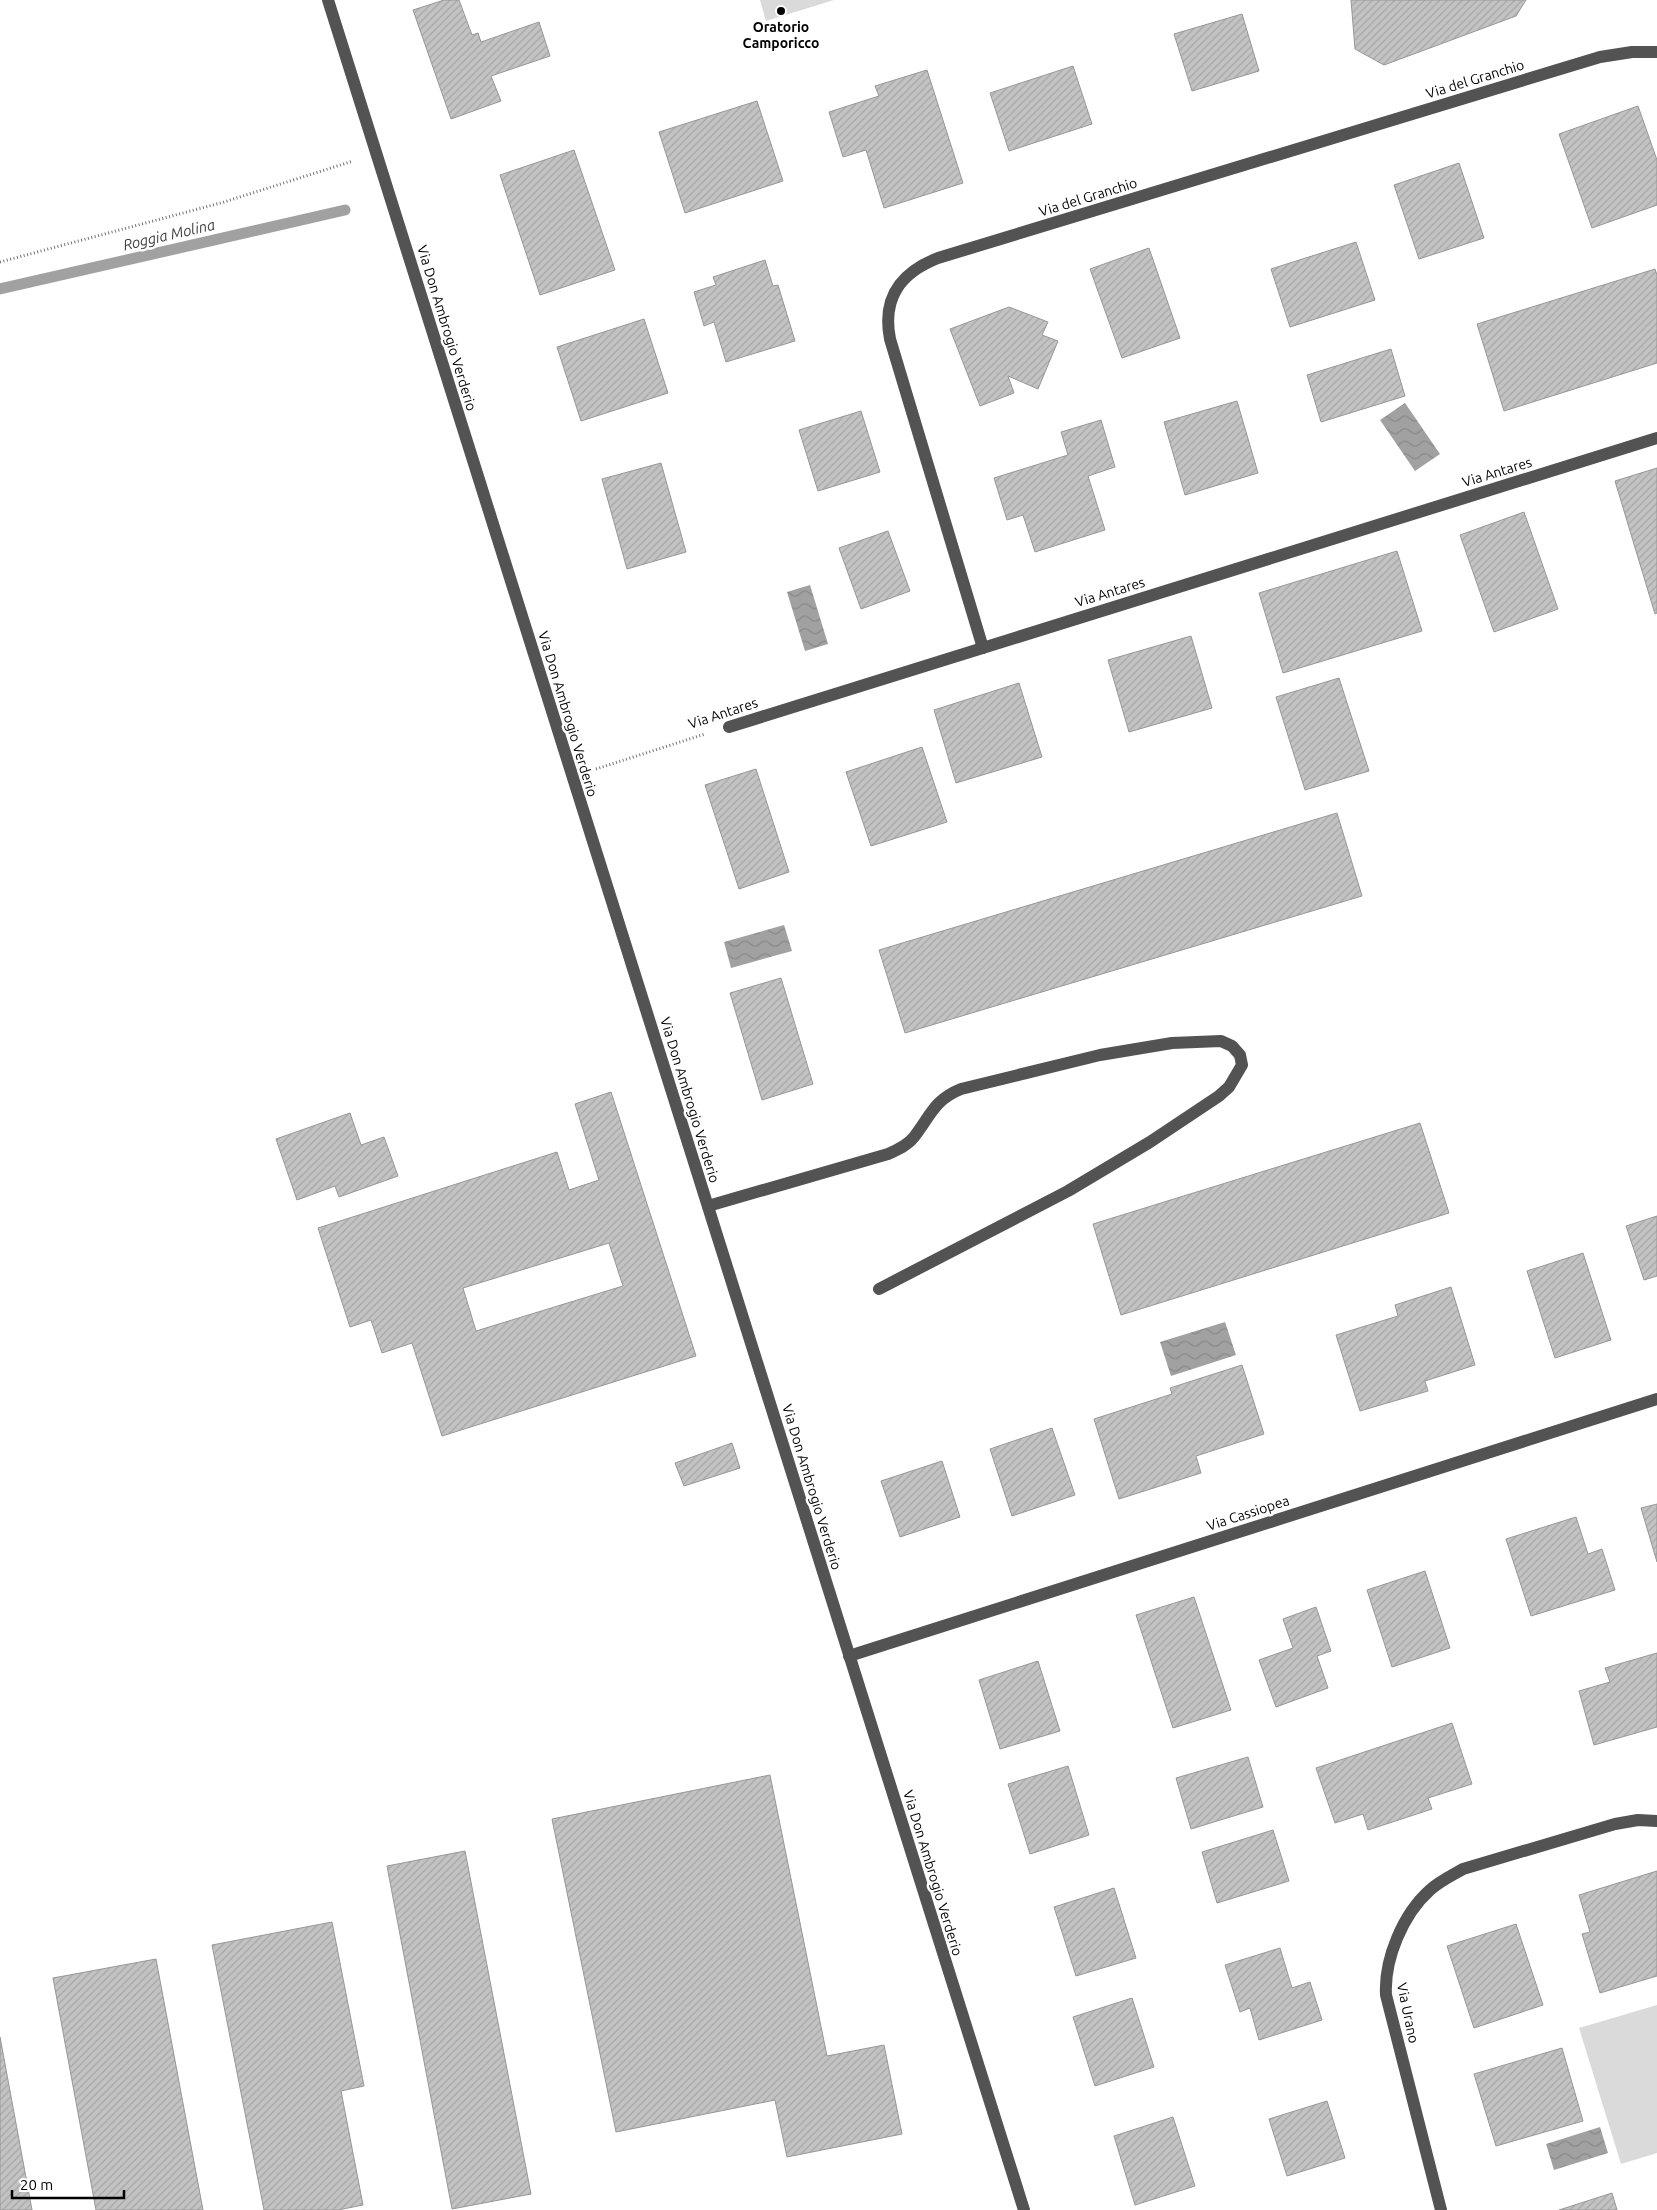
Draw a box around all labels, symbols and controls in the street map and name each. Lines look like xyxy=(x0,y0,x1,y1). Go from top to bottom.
marker: Oratorio Camporicco xyxy=(775,5,787,17)
place label: Oratorio Camporicco xyxy=(743,19,819,51)
street label: Via del Granchio xyxy=(1424,56,1526,102)
street label: Via del Granchio xyxy=(1037,174,1139,220)
water label: Roggia Molina xyxy=(121,216,217,253)
street label: Via Don Ambrogio Verderio xyxy=(414,243,480,413)
street label: Via Antares xyxy=(1460,454,1534,490)
street label: Via Antares xyxy=(1073,574,1147,610)
street label: Via Don Ambrogio Verderio xyxy=(535,629,601,799)
street label: Via Antares xyxy=(686,694,760,732)
street label: Via Don Ambrogio Verderio xyxy=(657,1015,723,1185)
street label: Via Don Ambrogio Verderio xyxy=(779,1402,845,1572)
street label: Via Cassiopea xyxy=(1205,1492,1291,1534)
street label: Via Don Ambrogio Verderio xyxy=(900,1788,966,1958)
street label: Via Urano xyxy=(1394,1981,1422,2045)
scale bar xyxy=(12,2168,125,2200)
text: 20 m xyxy=(20,2176,53,2193)

